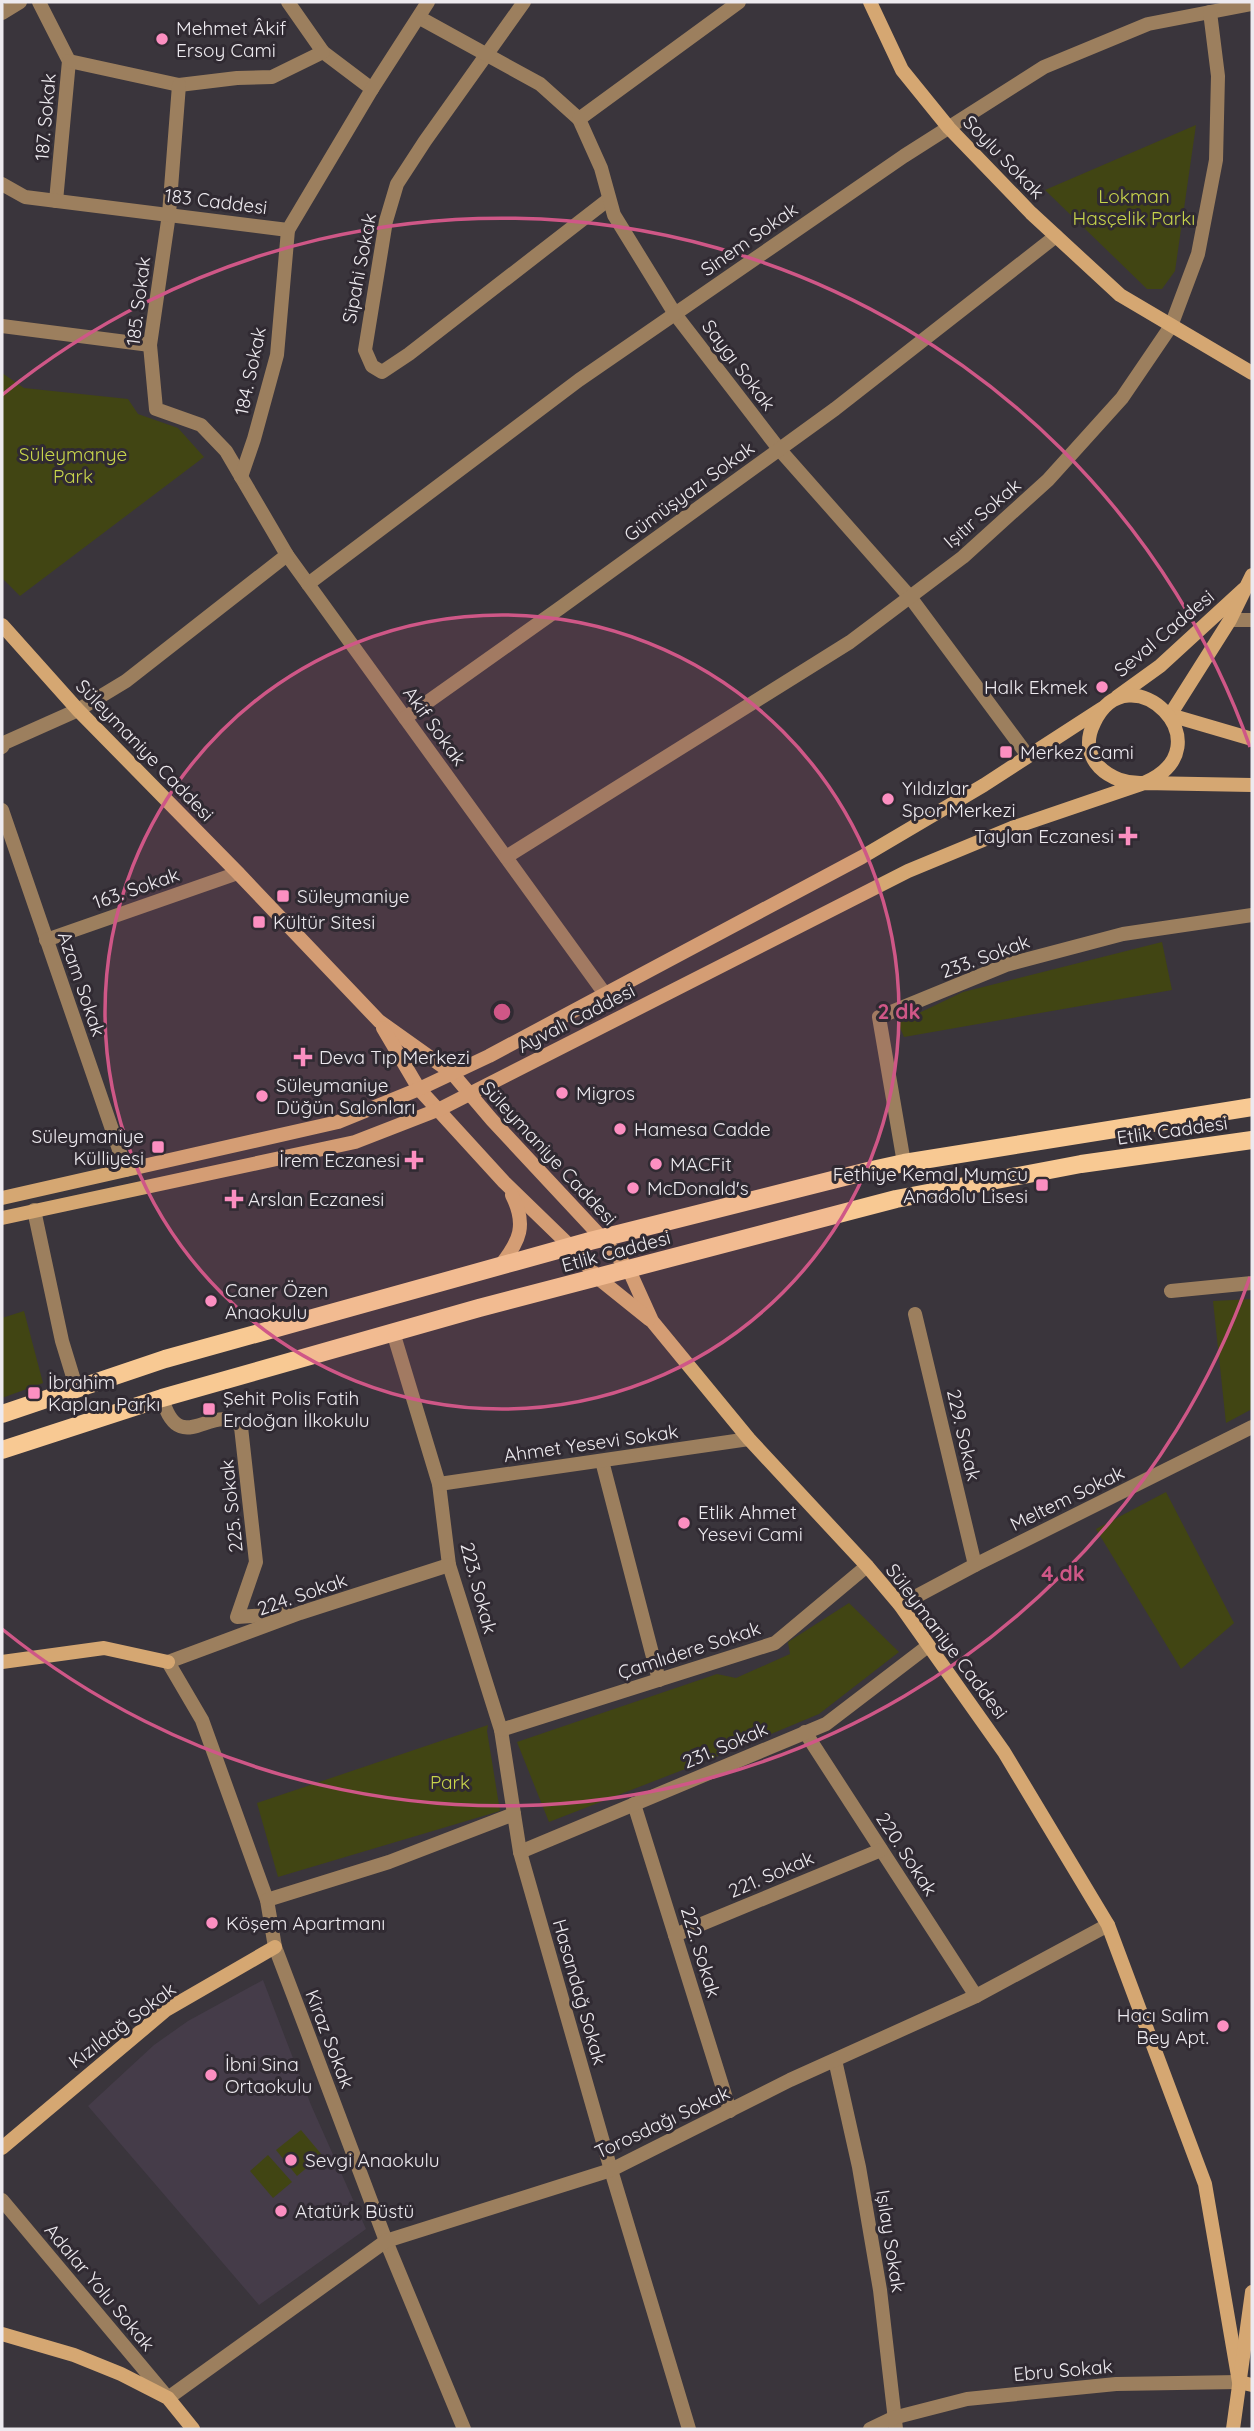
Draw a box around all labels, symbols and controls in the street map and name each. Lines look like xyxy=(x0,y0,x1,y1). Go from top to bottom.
place label: Mehmet Âkif Ersoy Cami xyxy=(176,16,286,62)
marker: Mehmet Âkif Ersoy Cami xyxy=(154,31,170,47)
street label: 187. Sokak xyxy=(29,72,61,162)
street label: Soylu Sokak xyxy=(958,110,1050,204)
street label: 183 Caddesi xyxy=(163,183,269,219)
park label: Lokman Hasçelik Parkı xyxy=(1073,184,1195,230)
street label: Sinem Sokak xyxy=(696,197,802,281)
street label: Sipahi Sokak xyxy=(337,211,381,325)
street label: 185. Sokak xyxy=(121,255,155,347)
street label: Saygı Sokak xyxy=(697,315,781,415)
street label: 184. Sokak xyxy=(229,325,271,417)
street label: Gümüşyazı Sokak xyxy=(619,436,759,546)
park label: Süleymanye Park xyxy=(19,442,127,488)
street label: Işıtır Sokak xyxy=(938,473,1026,553)
street label: Seval Caddesi xyxy=(1109,584,1219,682)
street label: Süleymaniye Caddesi xyxy=(71,674,219,826)
place label: Halk Ekmek xyxy=(984,675,1088,699)
marker: Halk Ekmek xyxy=(1094,679,1110,695)
street label: Akif Sokak xyxy=(398,682,472,770)
place label: Merkez Cami xyxy=(1020,740,1134,764)
marker: Merkez Cami xyxy=(998,744,1014,760)
place label: Yıldızlar Spor Merkezi xyxy=(902,776,1016,822)
marker: Yıldızlar Spor Merkezi xyxy=(880,791,896,807)
place label: Taylan Eczanesi xyxy=(974,824,1114,848)
marker: Taylan Eczanesi xyxy=(1120,828,1136,844)
street label: 163. Sokak xyxy=(90,862,182,914)
place label: Süleymaniye xyxy=(297,884,409,908)
marker: Süleymaniye xyxy=(275,888,291,904)
place label: Kültür Sitesi xyxy=(273,910,375,934)
marker: Kültür Sitesi xyxy=(251,914,267,930)
street label: Azam Sokak xyxy=(53,928,111,1040)
street label: 233. Sokak xyxy=(937,929,1033,983)
street label: Ayvalı Caddesi xyxy=(513,978,639,1058)
text: 2 dk xyxy=(878,998,921,1024)
centre of rings xyxy=(490,1000,514,1024)
place label: Deva Tıp Merkezi xyxy=(319,1045,470,1069)
marker: Deva Tıp Merkezi xyxy=(293,1047,313,1067)
place label: Süleymaniye Düğün Salonları xyxy=(276,1073,415,1119)
street label: Süleymaniye Caddesi xyxy=(476,1076,622,1230)
place label: Migros xyxy=(576,1081,635,1105)
marker: Migros xyxy=(554,1085,570,1101)
marker: Süleymaniye Düğün Salonları xyxy=(254,1088,270,1104)
street label: Etlik Caddesi xyxy=(1115,1110,1229,1150)
place label: Hamesa Cadde xyxy=(634,1117,771,1141)
marker: Hamesa Cadde xyxy=(612,1121,628,1137)
place label: Süleymaniye Külliyesi xyxy=(32,1124,144,1170)
marker: Süleymaniye Külliyesi xyxy=(150,1139,166,1155)
place label: İrem Eczanesi xyxy=(279,1148,400,1172)
marker: İrem Eczanesi xyxy=(406,1152,422,1168)
place label: MACFit xyxy=(670,1152,732,1176)
marker: MACFit xyxy=(648,1156,664,1172)
place label: Fethiye Kemal Mumcu Anadolu Lisesi xyxy=(833,1162,1028,1208)
place label: McDonald's xyxy=(647,1176,749,1200)
marker: Fethiye Kemal Mumcu Anadolu Lisesi xyxy=(1034,1177,1050,1193)
marker: McDonald's xyxy=(625,1180,641,1196)
place label: Arslan Eczanesi xyxy=(248,1187,384,1211)
marker: Arslan Eczanesi xyxy=(226,1191,242,1207)
street label: Etlik Caddesi xyxy=(559,1225,673,1277)
place label: Caner Özen Anaokulu xyxy=(225,1278,328,1324)
marker: Caner Özen Anaokulu xyxy=(203,1293,219,1309)
place label: İbrahim Kaplan Parkı xyxy=(48,1370,160,1416)
marker: İbrahim Kaplan Parkı xyxy=(26,1385,42,1401)
place label: Şehit Polis Fatih Erdoğan İlkokulu xyxy=(223,1386,370,1432)
street label: 229. Sokak xyxy=(942,1387,986,1483)
marker: Şehit Polis Fatih Erdoğan İlkokulu xyxy=(201,1401,217,1417)
street label: Ahmet Yesevi Sokak xyxy=(502,1419,680,1467)
street label: 225. Sokak xyxy=(214,1458,248,1554)
street label: Meltem Sokak xyxy=(1006,1460,1128,1536)
place label: Etlik Ahmet Yesevi Cami xyxy=(698,1500,803,1546)
marker: Etlik Ahmet Yesevi Cami xyxy=(676,1515,692,1531)
street label: 223. Sokak xyxy=(455,1540,503,1636)
street label: Süleymaniye Caddesi xyxy=(881,1559,1013,1723)
text: 4 dk xyxy=(1041,1560,1085,1586)
street label: 224. Sokak xyxy=(254,1567,350,1621)
street label: Çamlıdere Sokak xyxy=(615,1616,763,1684)
street label: 231. Sokak xyxy=(679,1716,771,1774)
park label: Park xyxy=(430,1770,470,1794)
street label: 220. Sokak xyxy=(871,1808,943,1900)
street label: 221. Sokak xyxy=(725,1845,817,1903)
street label: 222. Sokak xyxy=(676,1903,726,2001)
place label: Köşem Apartmanı xyxy=(226,1911,385,1935)
marker: Köşem Apartmanı xyxy=(204,1915,220,1931)
street label: Hasandağ Sokak xyxy=(548,1916,612,2068)
street label: Kızıldağ Sokak xyxy=(64,1977,180,2073)
street label: Kiraz Sokak xyxy=(300,1986,360,2092)
place label: Hacı Salim Bey Apt. xyxy=(1117,2003,1209,2049)
marker: Hacı Salim Bey Apt. xyxy=(1215,2018,1231,2034)
place label: İbni Sina Ortaokulu xyxy=(225,2052,312,2098)
marker: İbni Sina Ortaokulu xyxy=(203,2067,219,2083)
street label: Torosdağı Sokak xyxy=(591,2080,733,2164)
place label: Sevgi Anaokulu xyxy=(305,2148,440,2172)
marker: Sevgi Anaokulu xyxy=(283,2152,299,2168)
street label: Işılay Sokak xyxy=(871,2188,911,2294)
place label: Atatürk Büstü xyxy=(295,2199,414,2223)
marker: Atatürk Büstü xyxy=(273,2203,289,2219)
street label: Adalar Yolu Sokak xyxy=(40,2218,160,2356)
street label: Ebru Sokak xyxy=(1012,2354,1114,2386)

